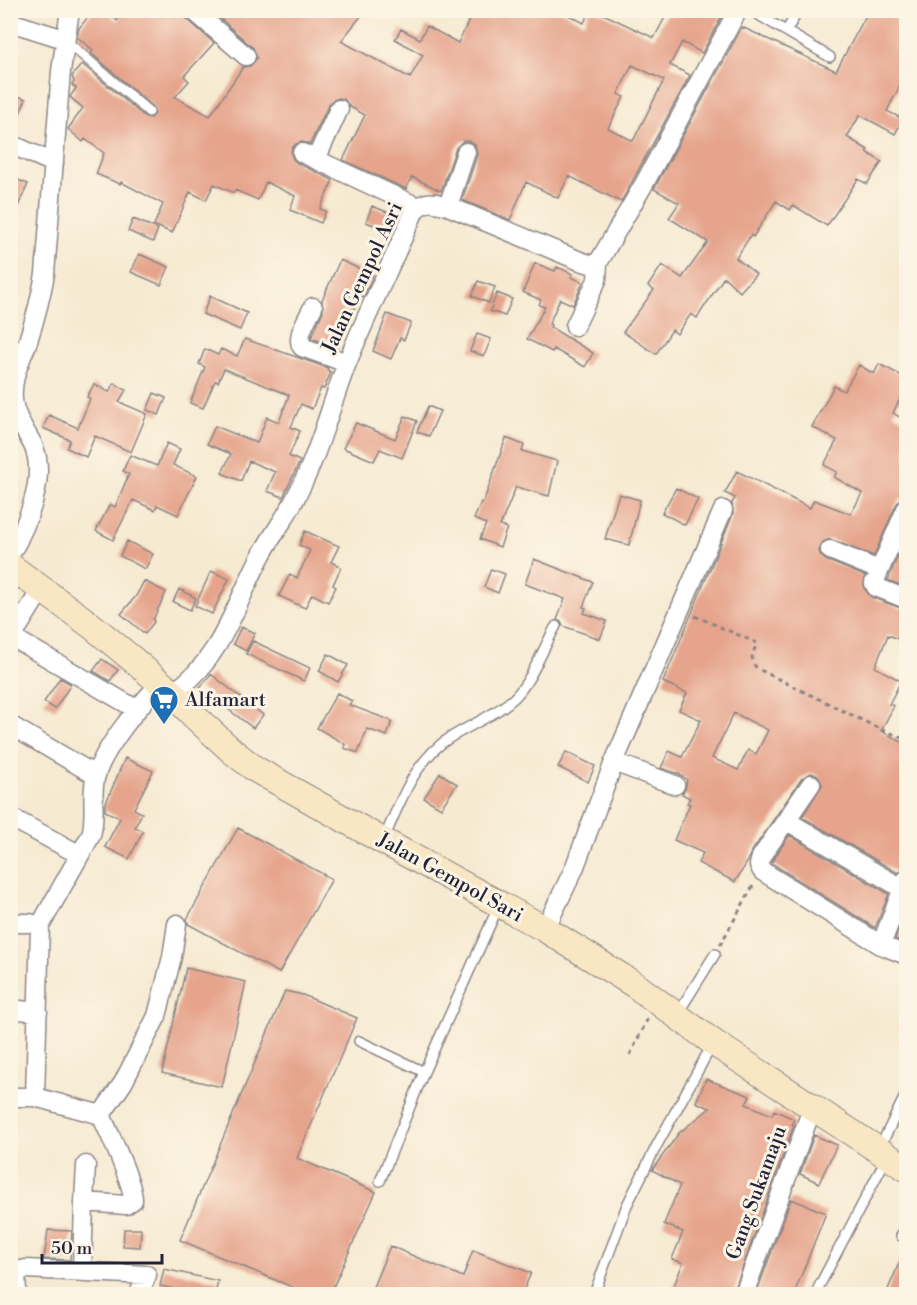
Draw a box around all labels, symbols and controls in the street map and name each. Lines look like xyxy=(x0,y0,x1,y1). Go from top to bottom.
street label: Jalan Gempol Asri xyxy=(317,198,409,358)
supermarket icon: Alfamart xyxy=(148,684,180,726)
place label: Alfamart xyxy=(184,688,266,713)
street label: Jalan Gempol Sari xyxy=(372,827,528,929)
street label: Gang Sukamaju xyxy=(721,1122,793,1263)
scale bar xyxy=(42,1227,162,1265)
text: 50 m xyxy=(51,1237,93,1260)

